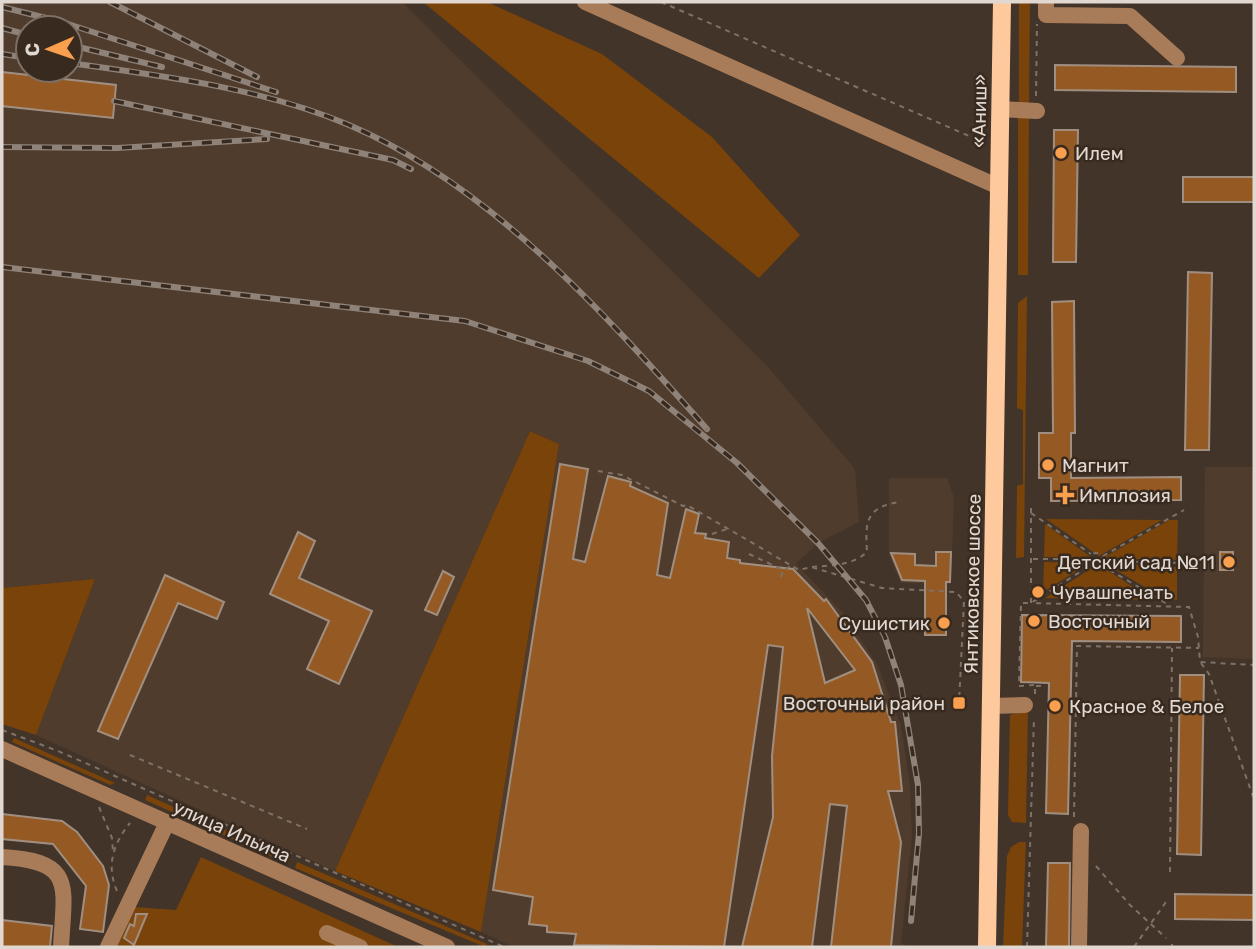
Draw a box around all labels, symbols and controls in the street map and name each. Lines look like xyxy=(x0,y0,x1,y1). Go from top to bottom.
north arrow xyxy=(14,14,84,84)
text: С xyxy=(21,43,44,57)
street label: «Аниш» xyxy=(967,74,992,148)
place label: Илем xyxy=(1075,142,1124,165)
marker: Илем xyxy=(1053,145,1069,161)
place label: Магнит xyxy=(1062,454,1129,477)
marker: Магнит xyxy=(1040,457,1056,473)
place label: Имплозия xyxy=(1079,484,1171,507)
marker: Имплозия xyxy=(1057,487,1073,503)
street label: Янтиковское шоссе xyxy=(959,494,986,674)
place label: Детский сад №11 xyxy=(1057,551,1215,574)
marker: Детский сад №11 xyxy=(1221,554,1237,570)
place label: Чувашпечать xyxy=(1052,581,1173,604)
marker: Чувашпечать xyxy=(1030,584,1046,600)
place label: Восточный xyxy=(1048,610,1150,633)
place label: Сушистик xyxy=(838,612,930,635)
marker: Восточный xyxy=(1026,613,1042,629)
marker: Сушистик xyxy=(936,615,952,631)
place label: Восточный район xyxy=(783,692,945,715)
marker: Восточный район xyxy=(951,695,967,711)
place label: Красное & Белое xyxy=(1069,695,1224,718)
marker: Красное & Белое xyxy=(1047,698,1063,714)
street label: улица Ильича xyxy=(169,795,294,868)

